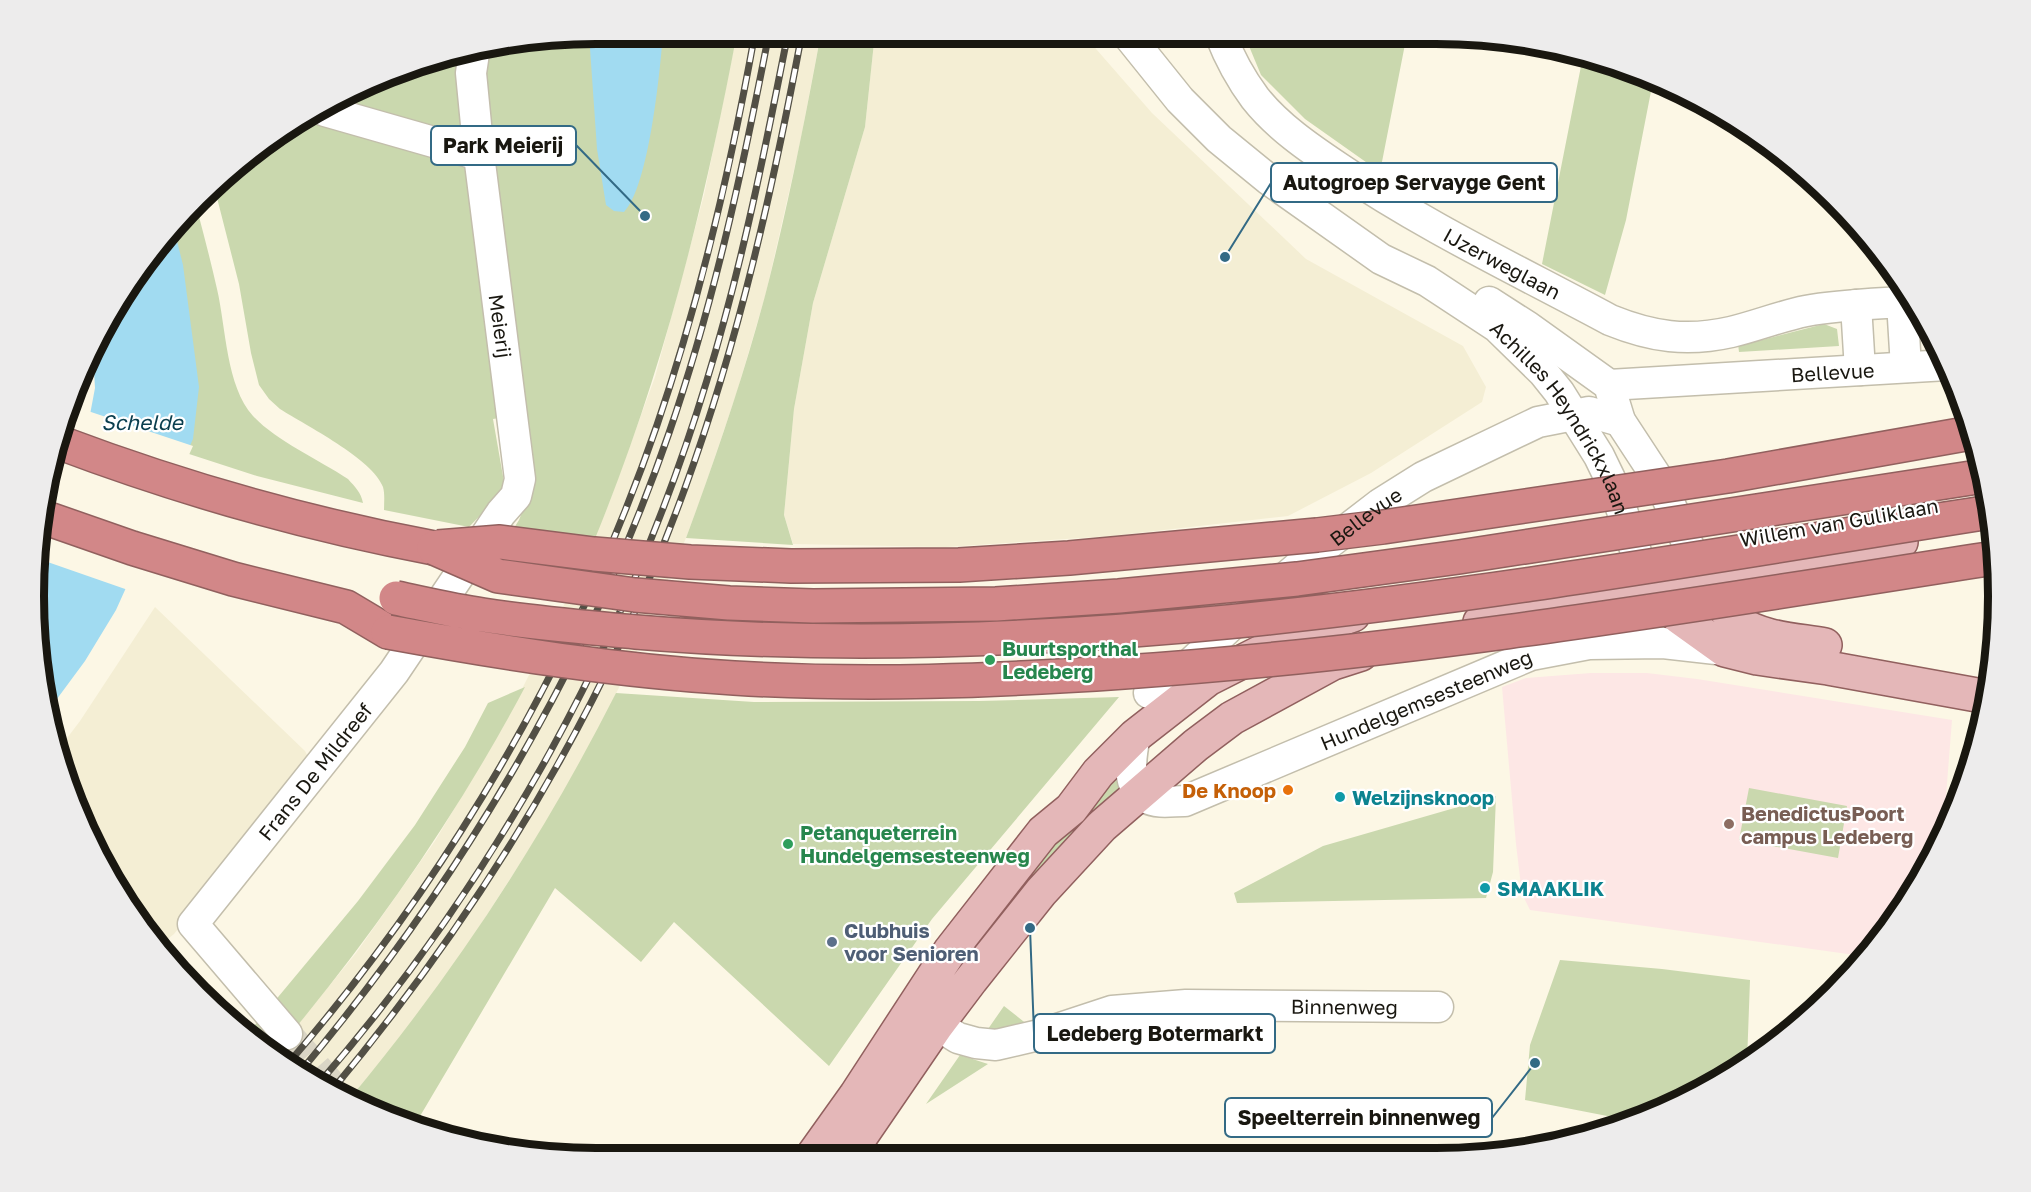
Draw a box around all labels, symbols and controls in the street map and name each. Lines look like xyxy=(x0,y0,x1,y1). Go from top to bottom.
callout: Park Meierij xyxy=(431,126,576,165)
text: Park Meierij xyxy=(443,132,563,158)
callout: Autogroep Servayge Gent xyxy=(1271,163,1557,202)
text: Autogroep Servayge Gent xyxy=(1283,169,1545,195)
street label: IJzerweglaan xyxy=(1440,222,1565,304)
street label: Meierij xyxy=(485,293,517,359)
street label: Achilles Heyndrickxlaan xyxy=(1486,316,1634,517)
street label: Bellevue xyxy=(1790,357,1875,386)
water label: Schelde xyxy=(101,409,185,435)
street label: Bellevue xyxy=(1325,482,1406,551)
street label: Willem van Guliklaan xyxy=(1738,493,1940,551)
place label: Buurtsporthal Ledeberg xyxy=(1002,636,1138,683)
street label: Hundelgemsesteenweg xyxy=(1316,644,1535,755)
marker: Buurtsporthal Ledeberg xyxy=(983,653,997,667)
street label: Frans De Mildreef xyxy=(253,698,377,845)
place label: De Knoop xyxy=(1182,778,1276,802)
marker: De Knoop xyxy=(1281,783,1295,797)
place label: Welzijnsknoop xyxy=(1352,785,1494,809)
marker: Welzijnsknoop xyxy=(1333,790,1347,804)
place label: BenedictusPoort campus Ledeberg xyxy=(1741,801,1913,848)
marker: BenedictusPoort campus Ledeberg xyxy=(1722,817,1736,831)
place label: Petanqueterrein Hundelgemsesteenweg xyxy=(800,820,1030,867)
marker: Petanqueterrein Hundelgemsesteenweg xyxy=(781,837,795,851)
place label: SMAAKLIK xyxy=(1497,876,1605,900)
marker: SMAAKLIK xyxy=(1478,881,1492,895)
place label: Clubhuis voor Senioren xyxy=(844,918,979,965)
marker: Clubhuis voor Senioren xyxy=(825,935,839,949)
street label: Binnenweg xyxy=(1291,994,1398,1019)
callout: Ledeberg Botermarkt xyxy=(1034,1014,1275,1053)
text: Ledeberg Botermarkt xyxy=(1047,1020,1263,1046)
callout: Speelterrein binnenweg xyxy=(1225,1098,1492,1137)
text: Speelterrein binnenweg xyxy=(1238,1104,1480,1130)

